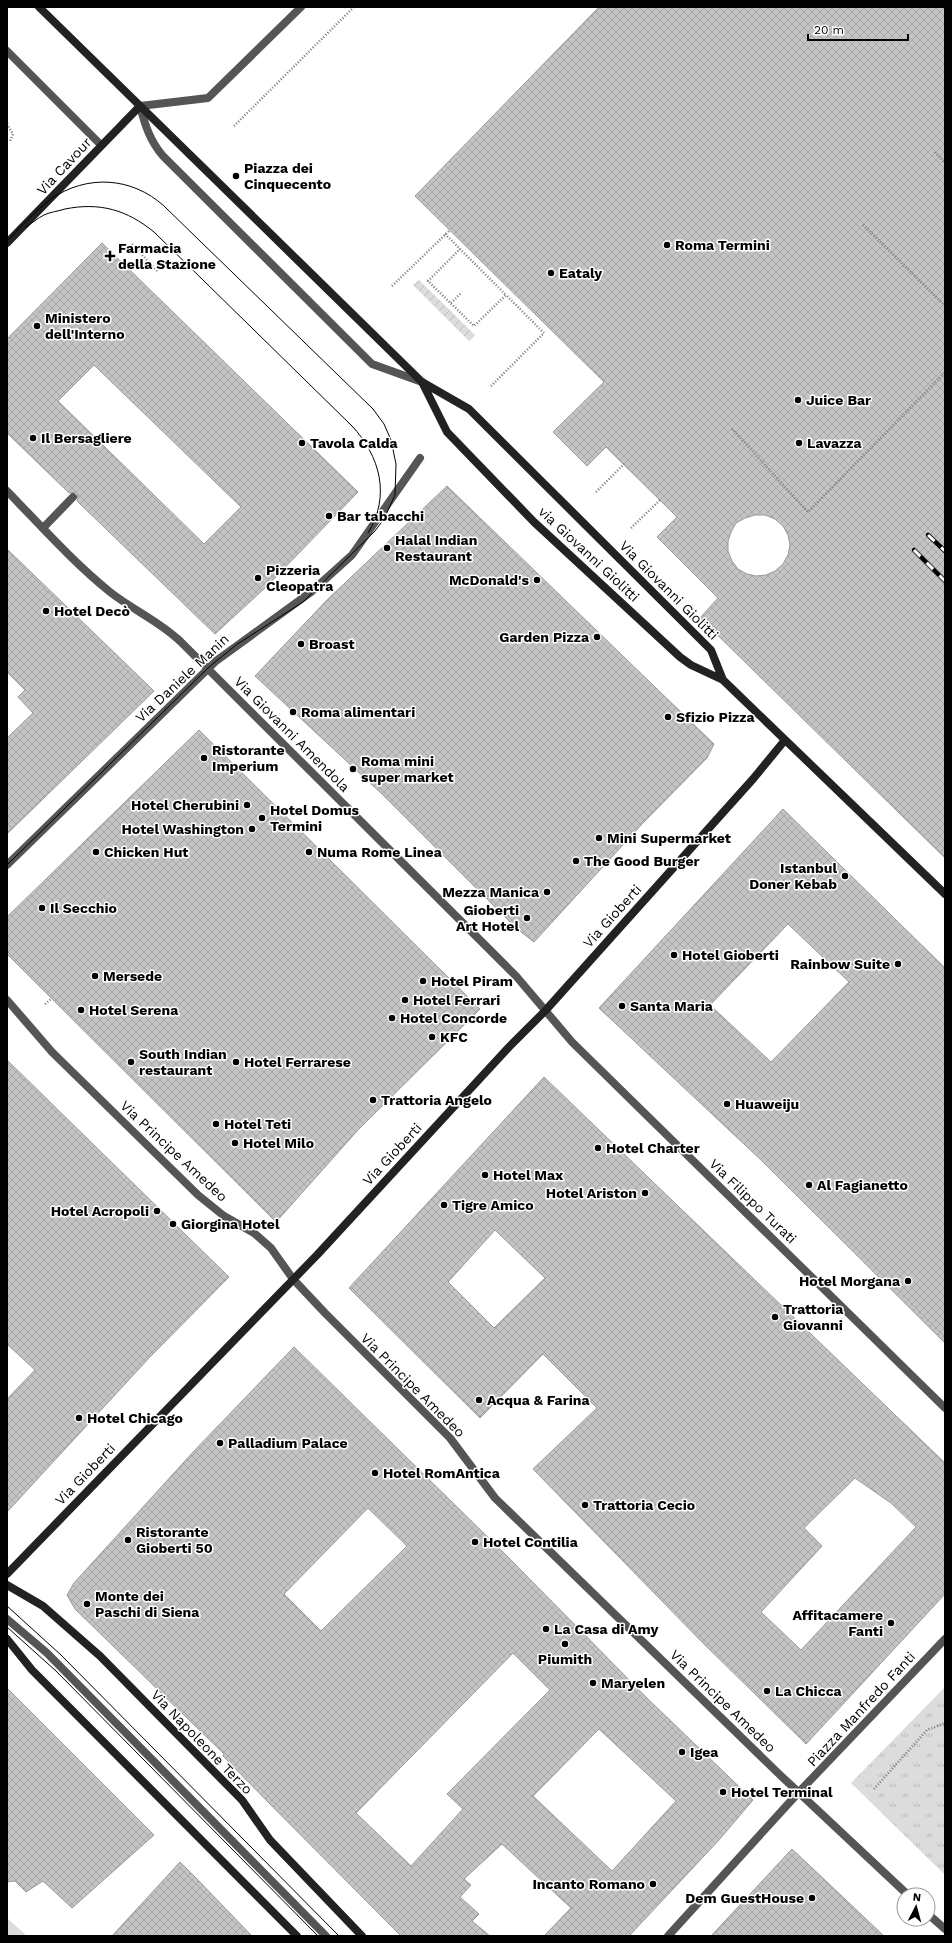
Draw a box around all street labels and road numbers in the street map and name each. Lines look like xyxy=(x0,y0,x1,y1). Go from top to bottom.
street label: Via Cavour xyxy=(33,134,95,198)
street label: via Giovanni Giolitti xyxy=(536,503,642,605)
street label: Via Giovanni Giolitti xyxy=(616,537,722,643)
street label: Via Daniele Manin xyxy=(132,631,232,725)
street label: Via Giovanni Amendola xyxy=(231,673,353,795)
street label: Via Gioberti xyxy=(580,881,644,951)
street label: Via Principe Amedeo xyxy=(117,1097,231,1205)
street label: Via Gioberti xyxy=(359,1120,425,1188)
street label: Via Filippo Turati xyxy=(706,1155,800,1247)
street label: Via Principe Amedeo xyxy=(358,1330,468,1440)
street label: Via Gioberti xyxy=(52,1440,118,1508)
street label: Via Principe Amedeo xyxy=(667,1646,779,1756)
street label: Piazza Manfredo Fanti xyxy=(804,1648,918,1770)
street label: Via Napoleone Terzo xyxy=(148,1687,256,1797)

